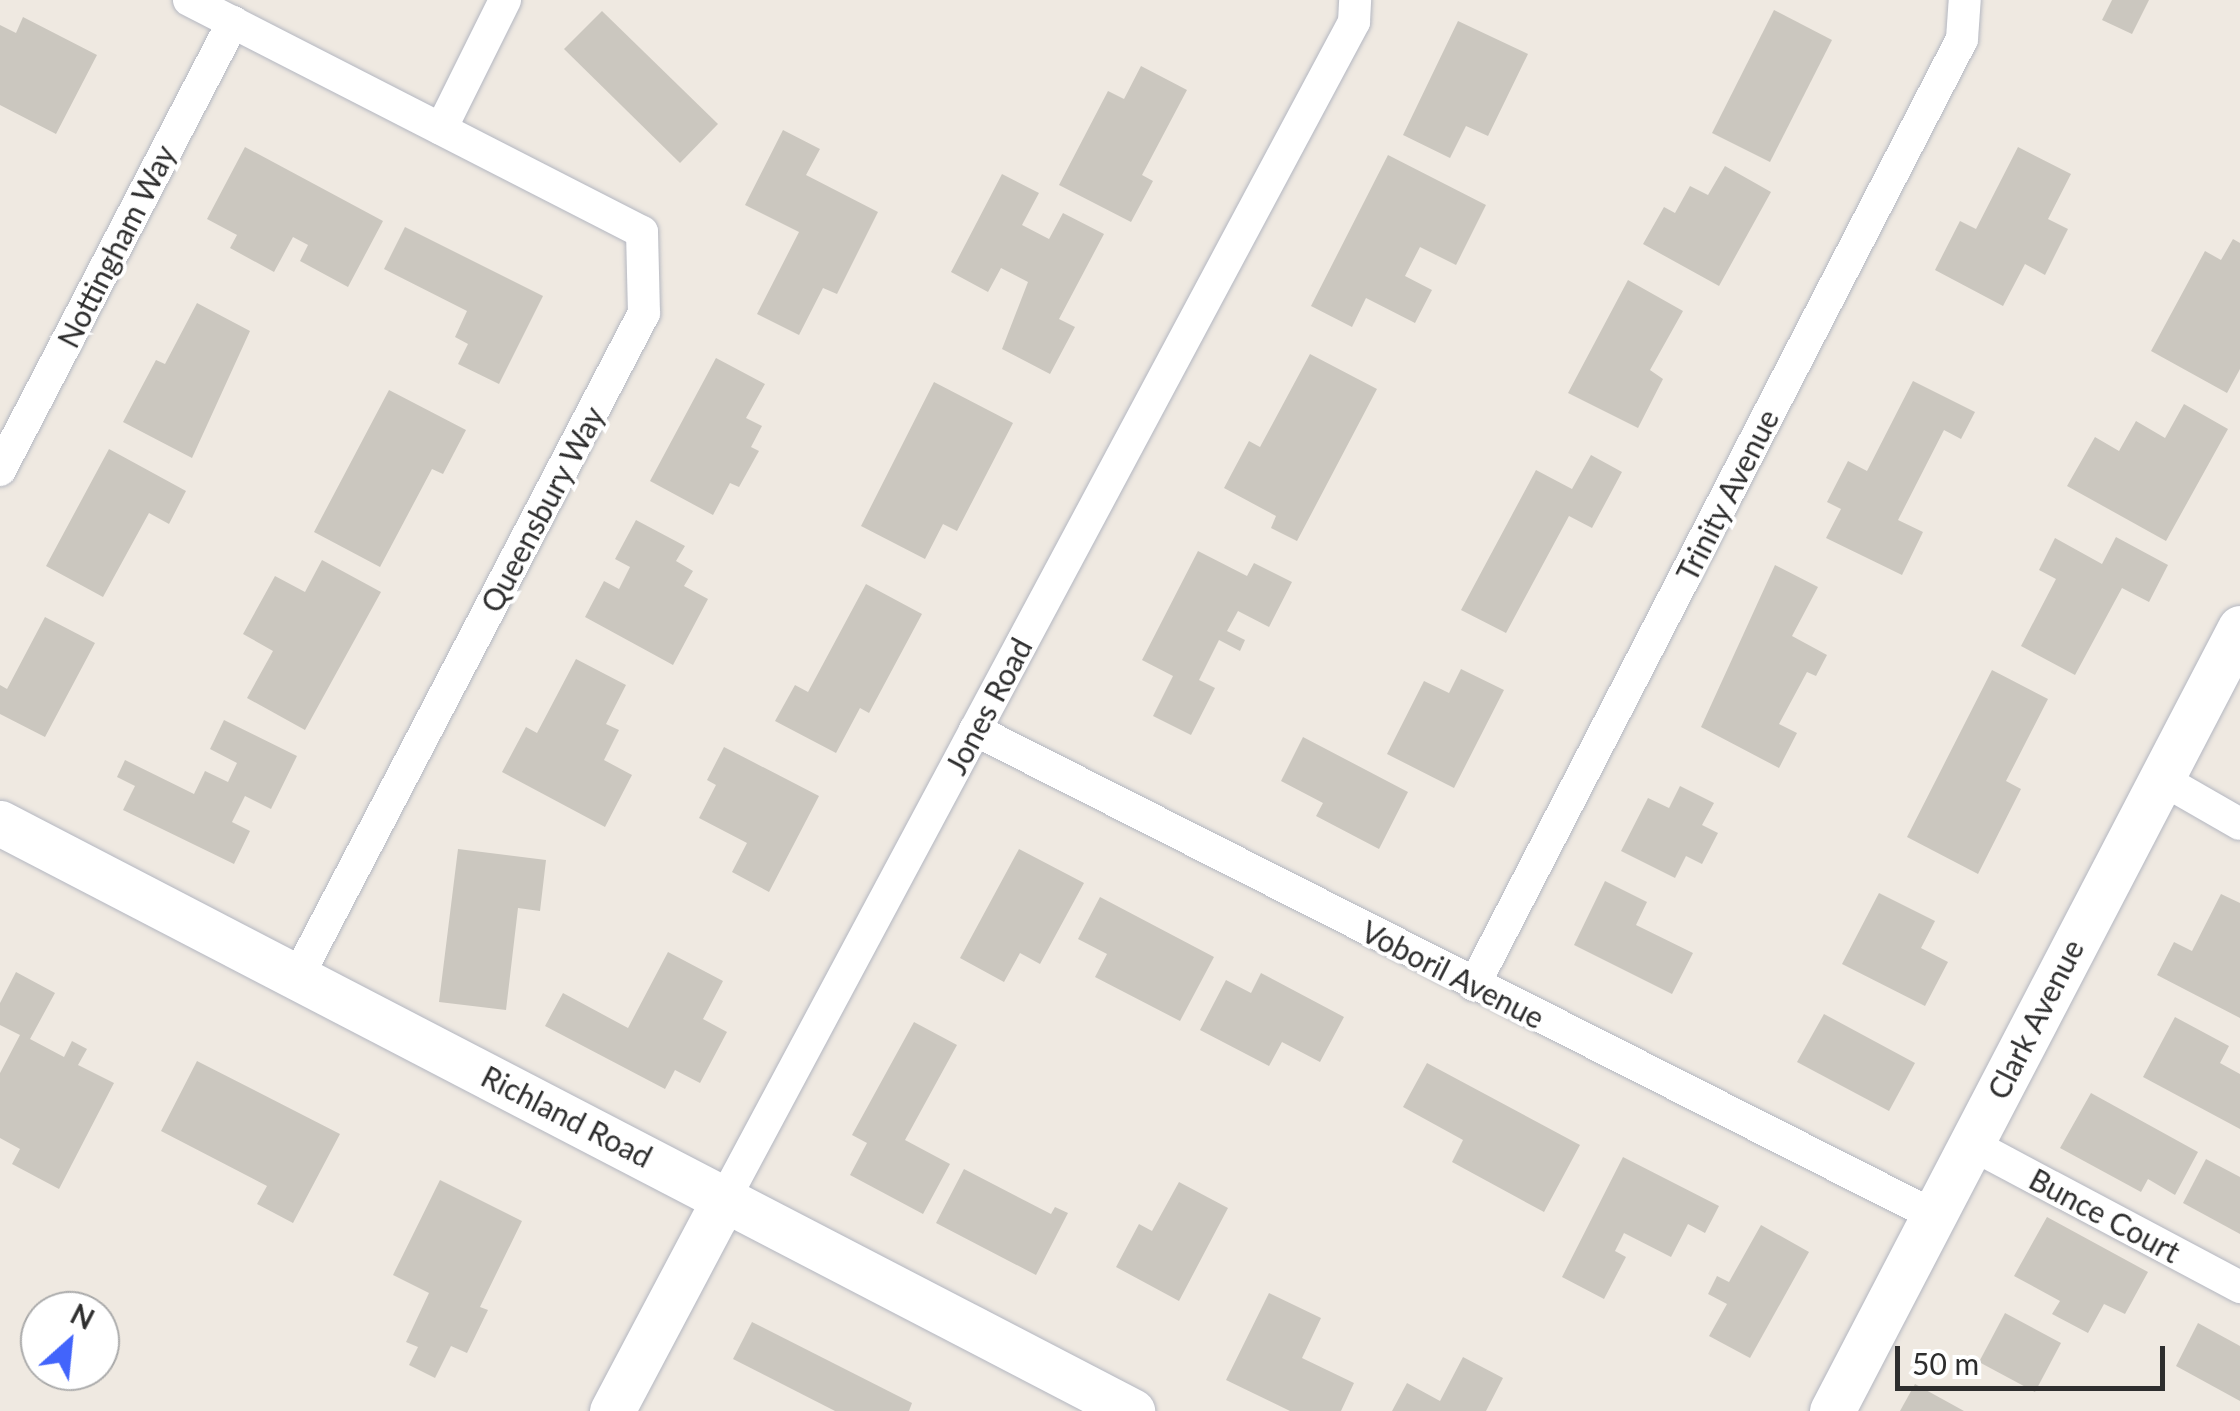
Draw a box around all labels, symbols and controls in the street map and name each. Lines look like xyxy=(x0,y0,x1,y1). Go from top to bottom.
street label: Nottingham Way xyxy=(49,139,183,353)
street label: Queensbury Way xyxy=(472,399,612,619)
street label: Trinity Avenue xyxy=(1668,402,1786,588)
street label: Jones Road xyxy=(937,632,1039,780)
street label: Voboril Avenue xyxy=(1355,912,1551,1036)
street label: Clark Avenue xyxy=(1979,933,2091,1105)
street label: Richland Road xyxy=(476,1058,658,1174)
street label: Bunce Court xyxy=(2024,1160,2186,1270)
north arrow xyxy=(20,1291,120,1391)
text: N xyxy=(65,1296,100,1336)
scale bar xyxy=(1900,1326,2170,1388)
text: 50 m xyxy=(1912,1345,1979,1381)

